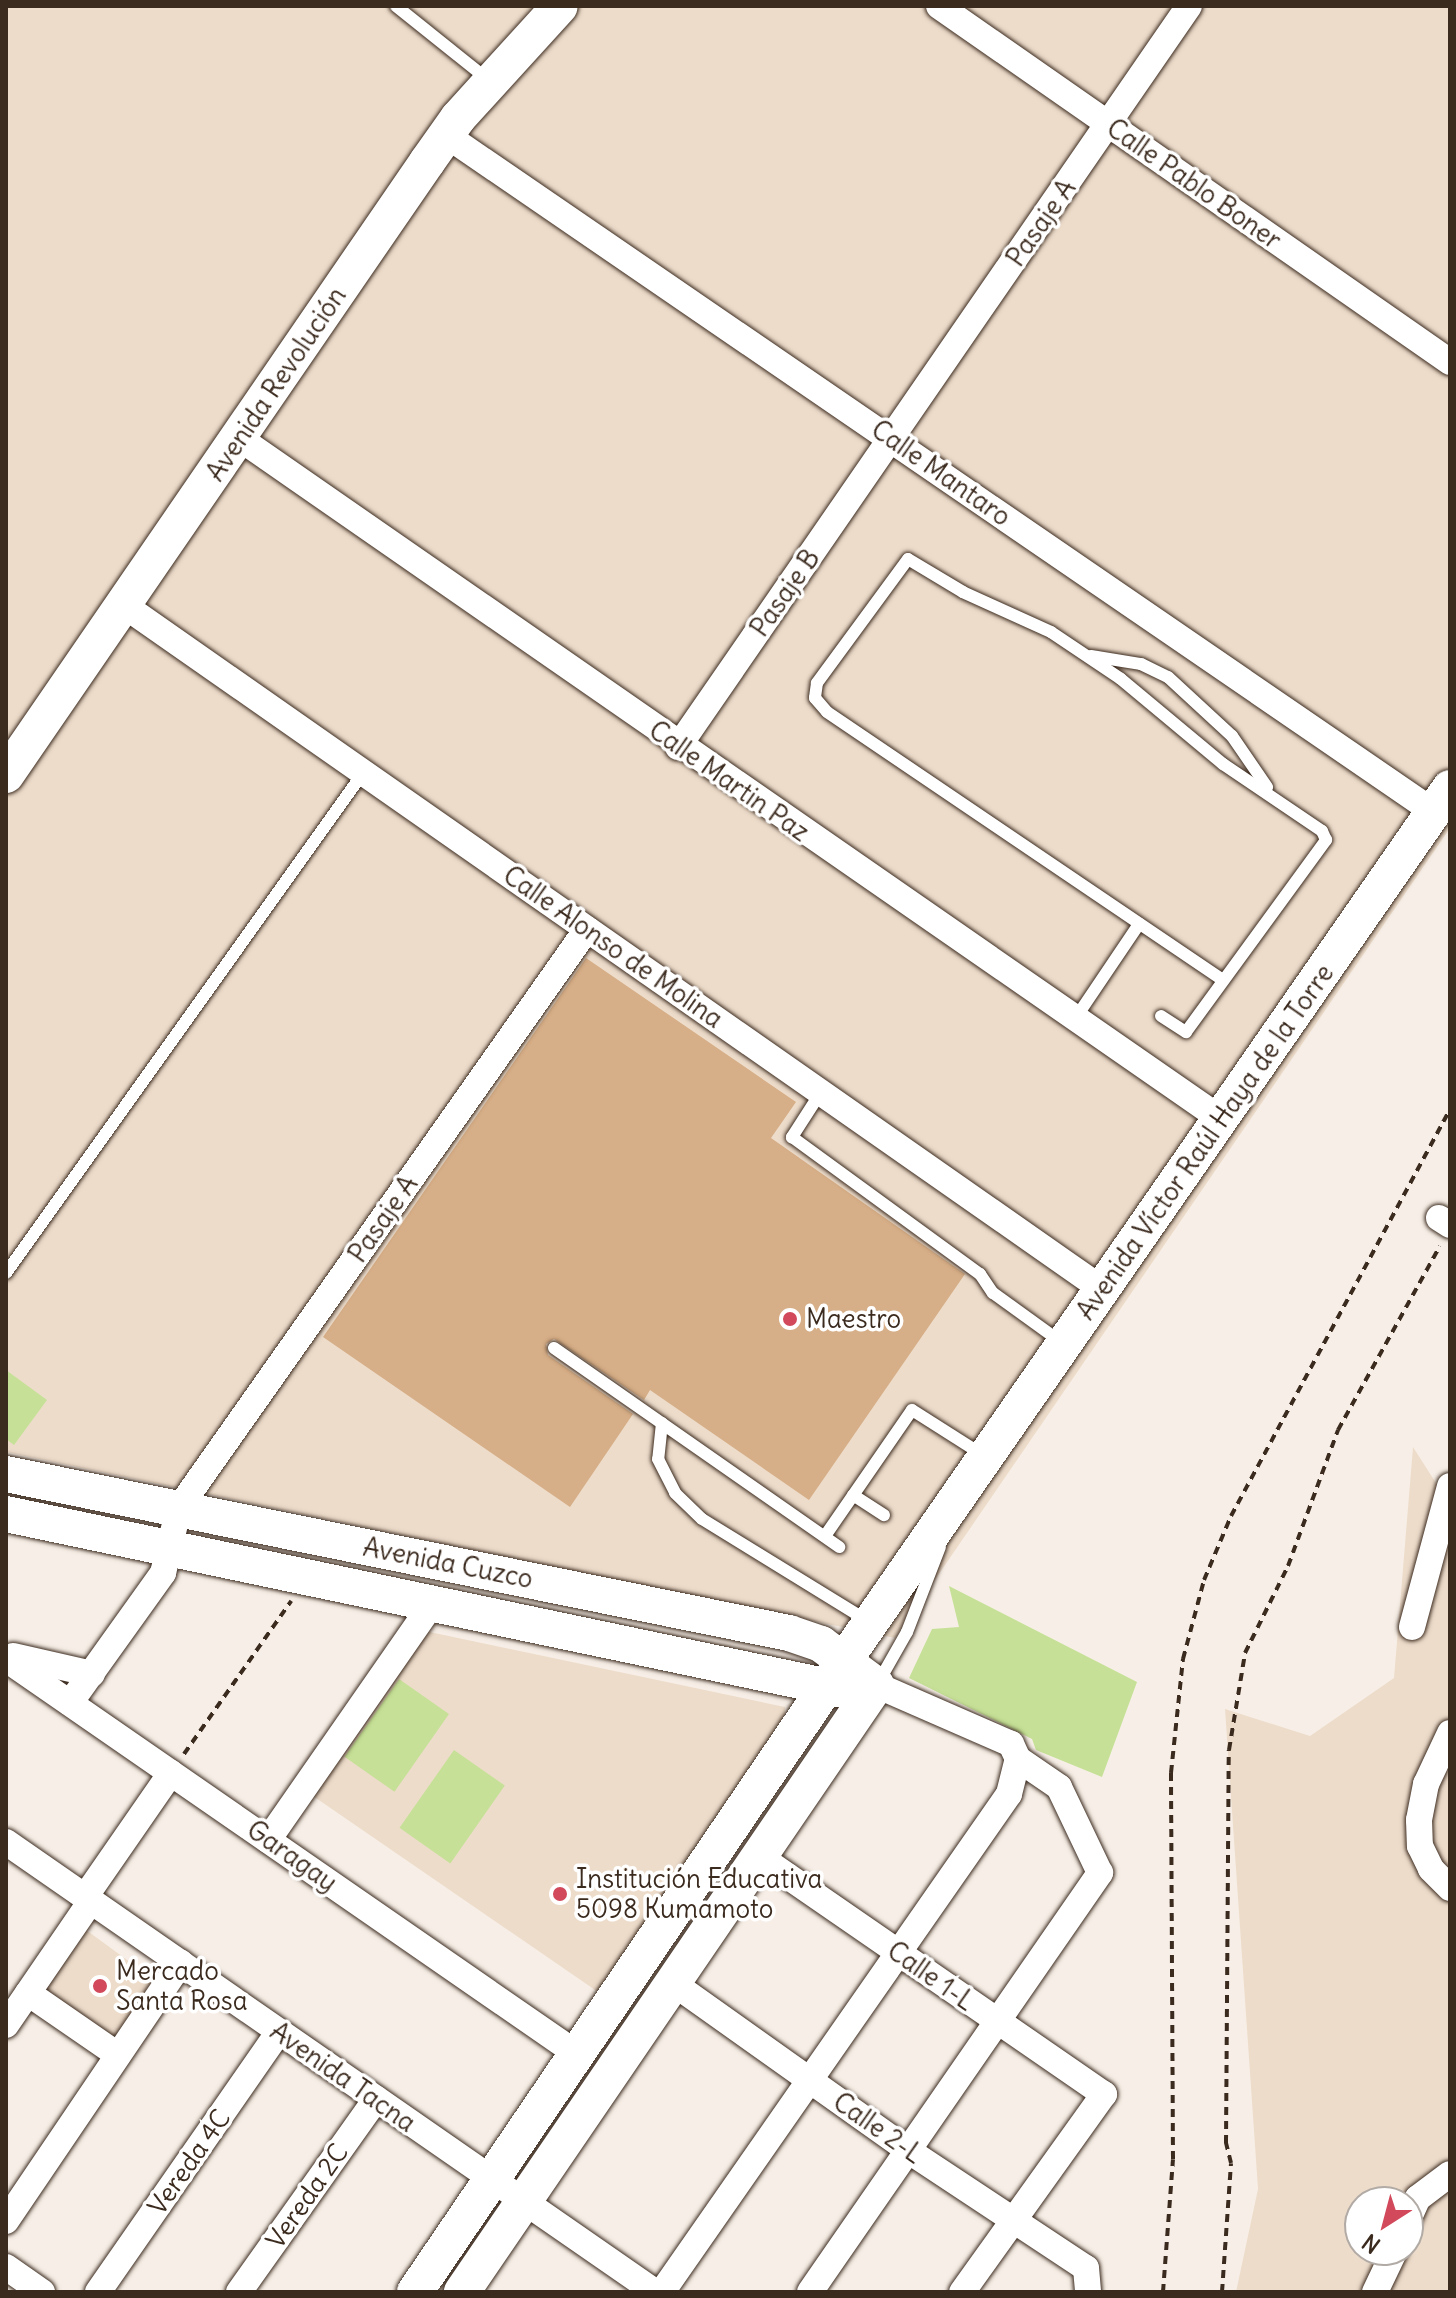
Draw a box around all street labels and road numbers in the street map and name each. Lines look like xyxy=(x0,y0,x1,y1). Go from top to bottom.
street label: Calle Pablo Boner xyxy=(1101,112,1287,256)
street label: Pasaje A xyxy=(1000,173,1082,273)
street label: Avenida Revolución xyxy=(200,281,352,487)
street label: Calle Mantaro xyxy=(865,414,1017,532)
street label: Pasaje B xyxy=(744,543,826,643)
street label: Calle Martin Paz xyxy=(643,714,815,848)
street label: Calle Alonso de Molina xyxy=(497,859,729,1035)
street label: Avenida Víctor Raúl Haya de la Torre xyxy=(1070,958,1340,1326)
street label: Pasaje A xyxy=(342,1169,424,1269)
street label: Avenida Cuzco xyxy=(361,1531,535,1595)
street label: Garagay xyxy=(241,1814,343,1898)
street label: Calle 1-L xyxy=(881,1935,981,2017)
street label: Avenida Tacna xyxy=(264,2015,422,2139)
street label: Calle 2-L xyxy=(827,2086,929,2170)
street label: Vereda 4C xyxy=(141,2103,237,2221)
street label: Vereda 2C xyxy=(260,2138,354,2254)

